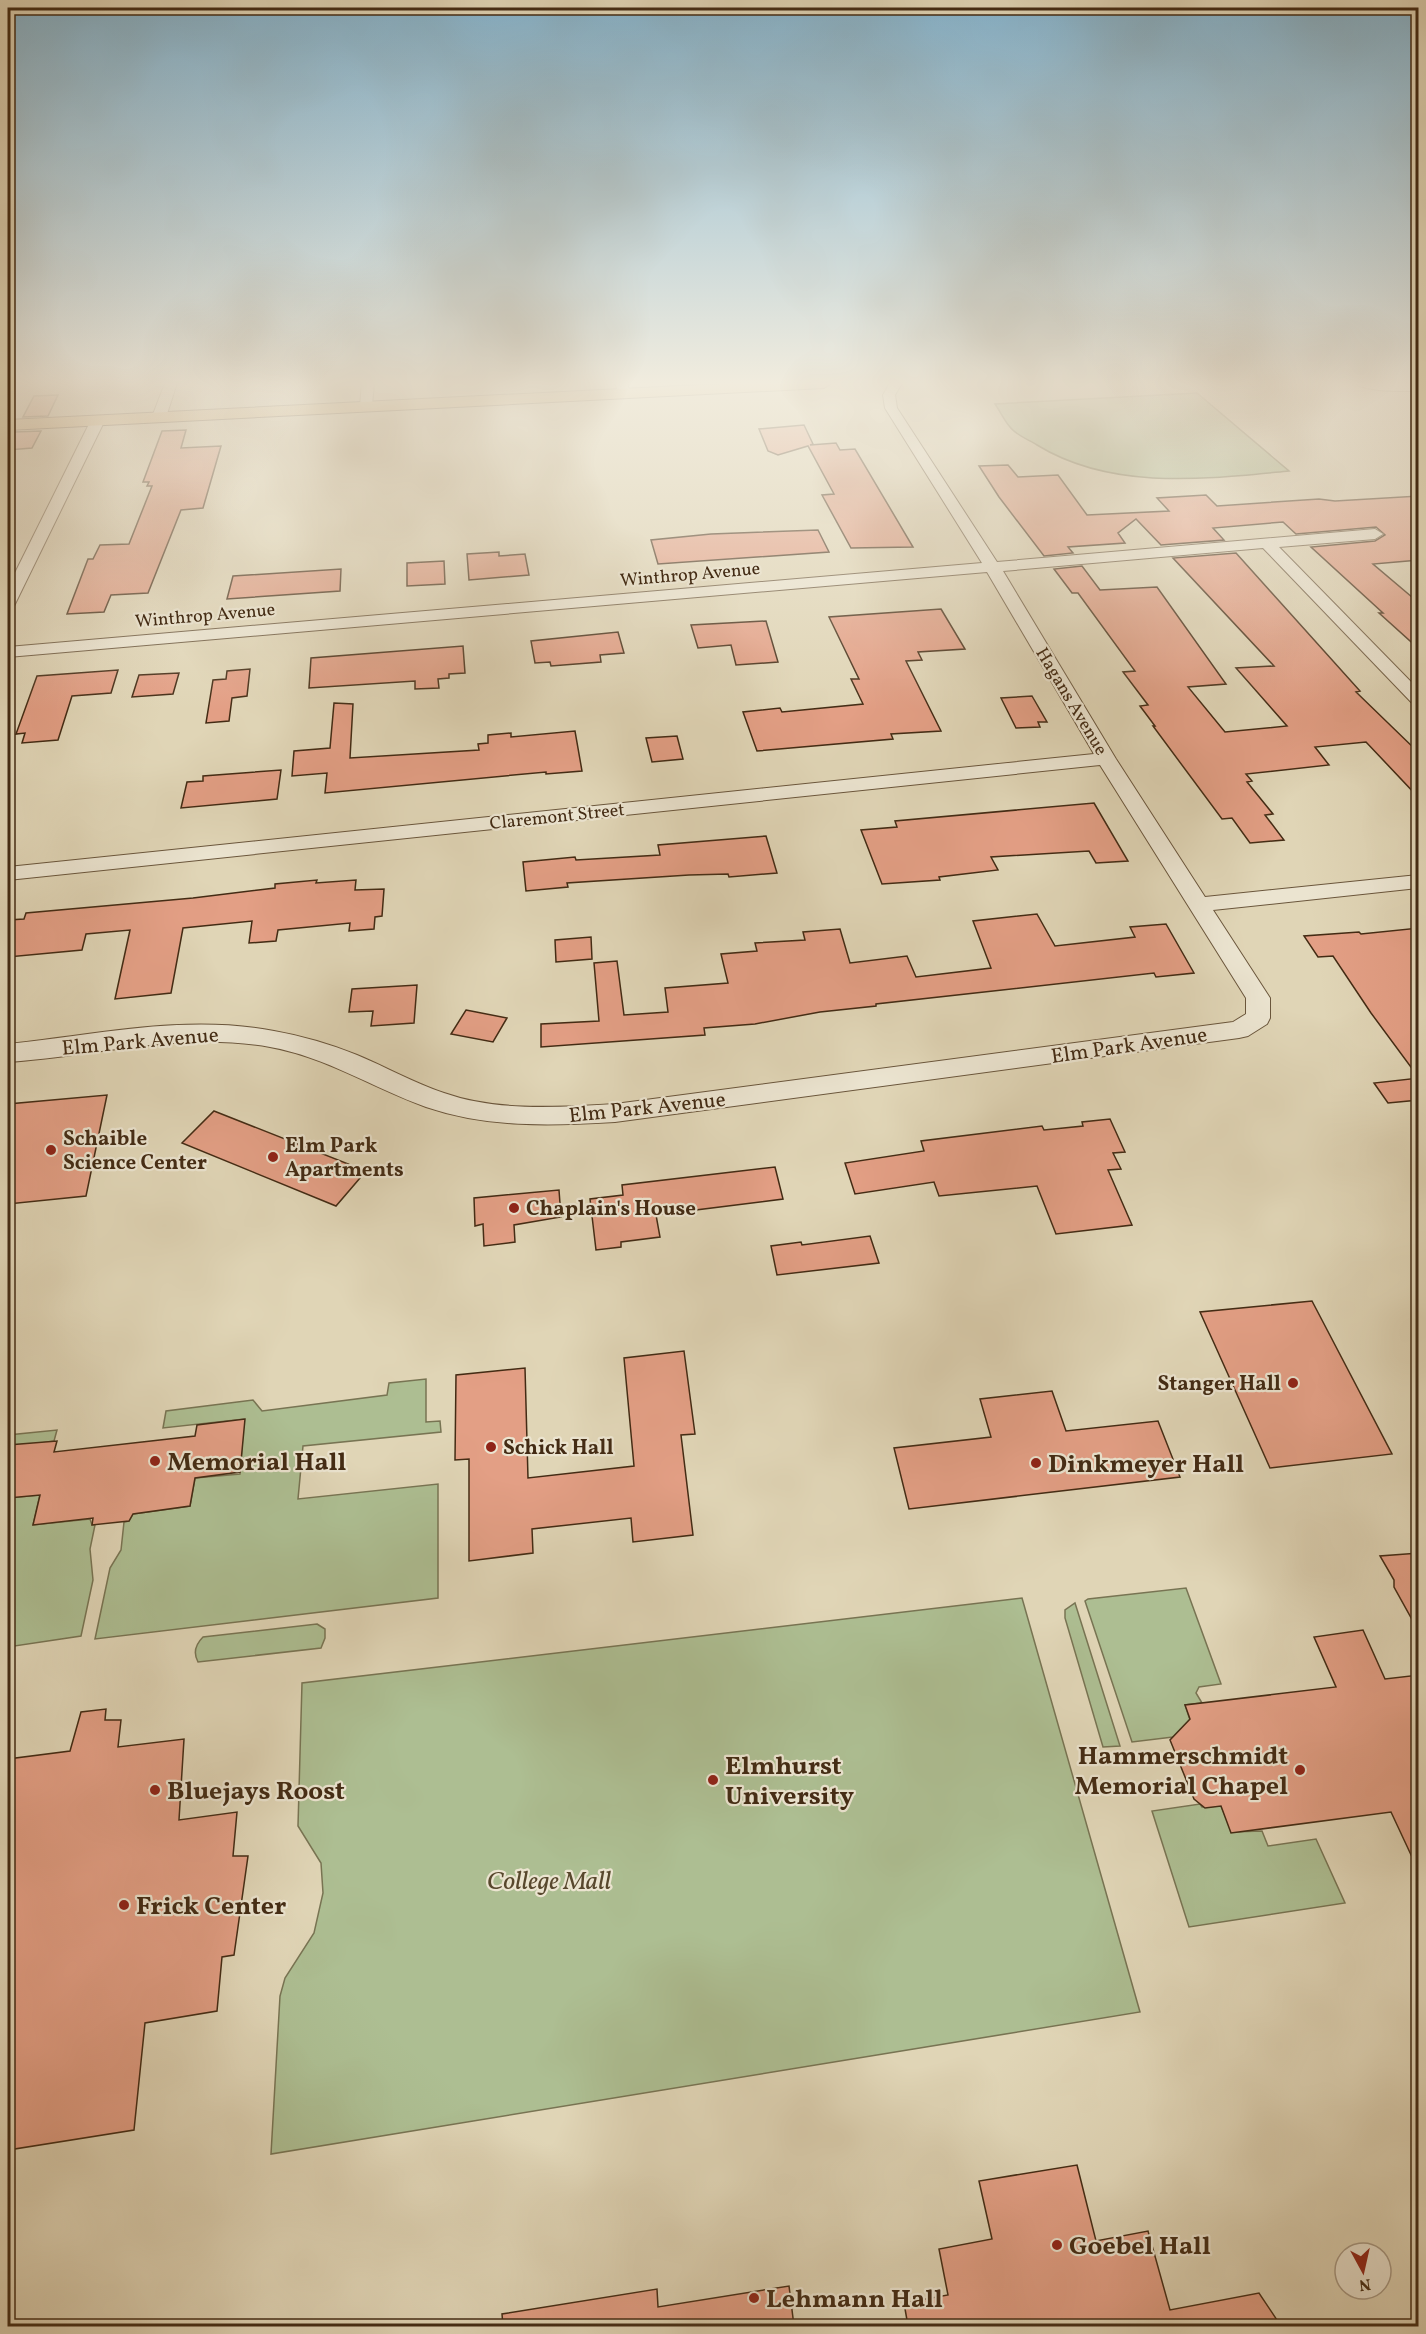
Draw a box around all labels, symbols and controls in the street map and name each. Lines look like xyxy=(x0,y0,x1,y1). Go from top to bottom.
street label: Winthrop Avenue xyxy=(619,557,761,594)
street label: Winthrop Avenue xyxy=(134,598,276,635)
street label: Hagans Avenue xyxy=(1029,643,1113,760)
street label: Claremont Street xyxy=(488,798,626,837)
street label: Elm Park Avenue xyxy=(60,1021,220,1064)
street label: Elm Park Avenue xyxy=(1049,1021,1209,1072)
street label: Elm Park Avenue xyxy=(567,1086,727,1131)
place label: Schaible Science Center xyxy=(63,1125,207,1178)
place label: Elm Park Apartments xyxy=(285,1132,404,1185)
marker: Schaible Science Center xyxy=(44,1143,58,1157)
marker: Elm Park Apartments xyxy=(266,1150,280,1164)
place label: Chaplain's House xyxy=(526,1195,696,1224)
marker: Chaplain's House xyxy=(507,1201,521,1215)
place label: Stanger Hall xyxy=(1158,1370,1281,1399)
marker: Stanger Hall xyxy=(1286,1376,1300,1390)
place label: Schick Hall xyxy=(503,1434,614,1463)
marker: Schick Hall xyxy=(484,1440,498,1454)
place label: Memorial Hall xyxy=(167,1445,346,1481)
place label: Dinkmeyer Hall xyxy=(1048,1447,1244,1483)
marker: Memorial Hall xyxy=(148,1454,162,1468)
marker: Dinkmeyer Hall xyxy=(1029,1456,1043,1470)
place label: Hammerschmidt Memorial Chapel xyxy=(1074,1739,1288,1805)
place label: Elmhurst University xyxy=(725,1749,855,1815)
marker: Hammerschmidt Memorial Chapel xyxy=(1293,1763,1307,1777)
marker: Elmhurst University xyxy=(706,1773,720,1787)
place label: Bluejays Roost xyxy=(167,1774,345,1810)
marker: Bluejays Roost xyxy=(148,1783,162,1797)
park label: College Mall xyxy=(487,1864,612,1900)
place label: Frick Center xyxy=(136,1889,286,1925)
marker: Frick Center xyxy=(117,1898,131,1912)
place label: Goebel Hall xyxy=(1069,2229,1211,2265)
marker: Goebel Hall xyxy=(1050,2238,1064,2252)
north arrow xyxy=(1333,2241,1393,2301)
text: N xyxy=(1357,2272,1372,2296)
place label: Lehmann Hall xyxy=(766,2282,943,2318)
marker: Lehmann Hall xyxy=(747,2291,761,2305)

